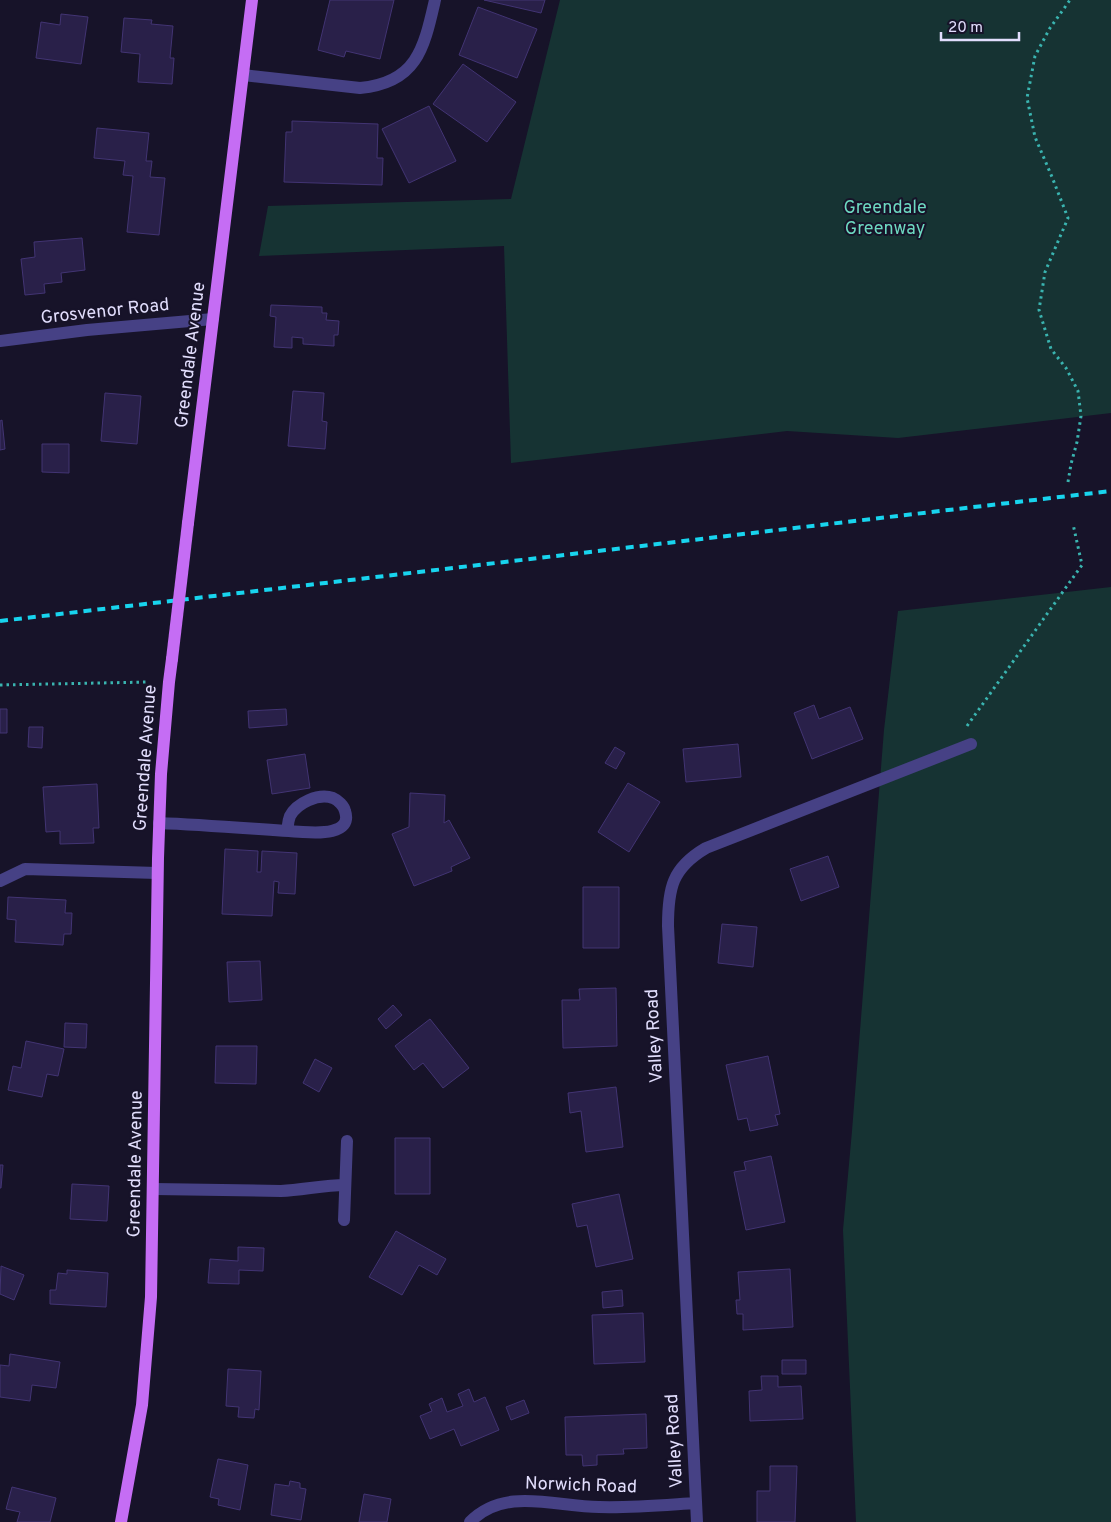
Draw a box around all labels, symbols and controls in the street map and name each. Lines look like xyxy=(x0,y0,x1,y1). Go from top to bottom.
scale bar xyxy=(941,10,1018,42)
text: 20 m xyxy=(948,19,983,38)
park label: Greendale Greenway xyxy=(843,197,927,241)
street label: Greendale Avenue xyxy=(171,281,211,429)
street label: Grosvenor Road xyxy=(40,294,170,330)
street label: Greendale Avenue xyxy=(129,684,163,832)
street label: Valley Road xyxy=(641,988,669,1084)
street label: Greendale Avenue xyxy=(123,1090,149,1238)
street label: Valley Road xyxy=(661,1393,689,1489)
street label: Norwich Road xyxy=(525,1473,637,1499)

